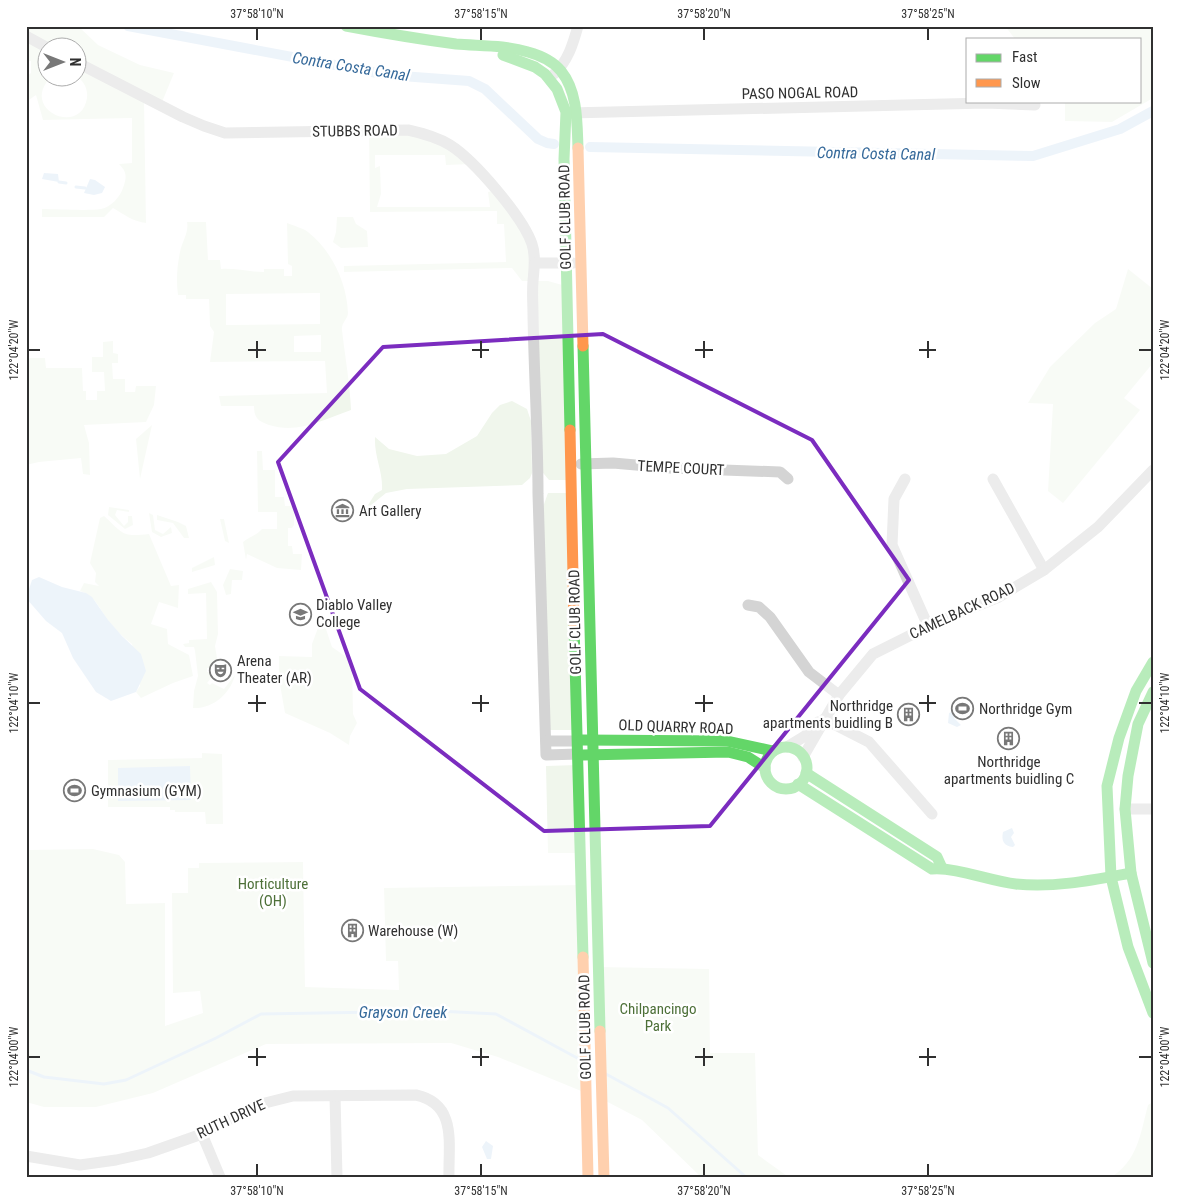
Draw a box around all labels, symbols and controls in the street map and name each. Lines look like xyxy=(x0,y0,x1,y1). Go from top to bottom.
text: 37°58'10"N xyxy=(230,7,284,21)
text: 37°58'15"N xyxy=(454,7,508,21)
text: 37°58'20"N xyxy=(677,7,731,21)
text: 37°58'25"N xyxy=(901,7,955,21)
north arrow xyxy=(38,38,88,88)
legend xyxy=(966,38,1142,102)
water label: Contra Costa Canal xyxy=(291,48,411,85)
text: Fast xyxy=(1012,48,1037,66)
text: N xyxy=(67,58,83,66)
text: Slow xyxy=(1012,74,1041,92)
street label: PASO NOGAL ROAD xyxy=(742,83,858,103)
street label: STUBBS ROAD xyxy=(312,121,398,141)
water label: Contra Costa Canal xyxy=(817,143,936,164)
street label: GOLF CLUB ROAD xyxy=(555,164,575,270)
text: 122°04'20"W xyxy=(7,319,21,381)
text: 122°04'20"W xyxy=(1158,319,1172,381)
street label: TEMPE COURT xyxy=(637,457,725,479)
museum icon: Art Gallery xyxy=(331,499,355,523)
place label: Art Gallery xyxy=(359,502,421,520)
street label: GOLF CLUB ROAD xyxy=(565,569,585,675)
street label: CAMELBACK ROAD xyxy=(907,579,1017,643)
place label: Diablo Valley College xyxy=(316,596,392,631)
school or university icon: Diablo Valley College xyxy=(288,602,312,626)
place label: Arena Theater (AR) xyxy=(237,652,312,687)
theatre icon: Arena Theater (AR) xyxy=(209,658,233,682)
text: 122°04'10"W xyxy=(7,672,21,734)
text: 122°04'10"W xyxy=(1158,672,1172,734)
place label: Northridge apartments buidling B xyxy=(763,697,893,732)
sports icon: Northridge Gym xyxy=(951,697,975,721)
place label: Northridge Gym xyxy=(979,700,1072,718)
building icon: Northridge apartments buidling B xyxy=(897,703,921,727)
street label: OLD QUARRY ROAD xyxy=(618,716,734,738)
building icon: Northridge apartments buidling C xyxy=(997,727,1021,751)
place label: Northridge apartments buidling C xyxy=(944,753,1074,788)
sports icon: Gymnasium (GYM) xyxy=(63,779,87,803)
place label: Gymnasium (GYM) xyxy=(91,782,202,800)
park label: Horticulture (OH) xyxy=(238,875,308,910)
building icon: Warehouse (W) xyxy=(340,919,364,943)
place label: Warehouse (W) xyxy=(368,922,458,940)
street label: GOLF CLUB ROAD xyxy=(575,974,595,1080)
park label: Chilpancingo Park xyxy=(619,1000,697,1035)
water label: Grayson Creek xyxy=(359,1003,448,1022)
text: 122°04'00"W xyxy=(7,1026,21,1088)
text: 122°04'00"W xyxy=(1158,1026,1172,1088)
street label: RUTH DRIVE xyxy=(194,1095,268,1143)
text: 37°58'10"N xyxy=(230,1184,284,1198)
text: 37°58'15"N xyxy=(454,1184,508,1198)
text: 37°58'20"N xyxy=(677,1184,731,1198)
text: 37°58'25"N xyxy=(901,1184,955,1198)

